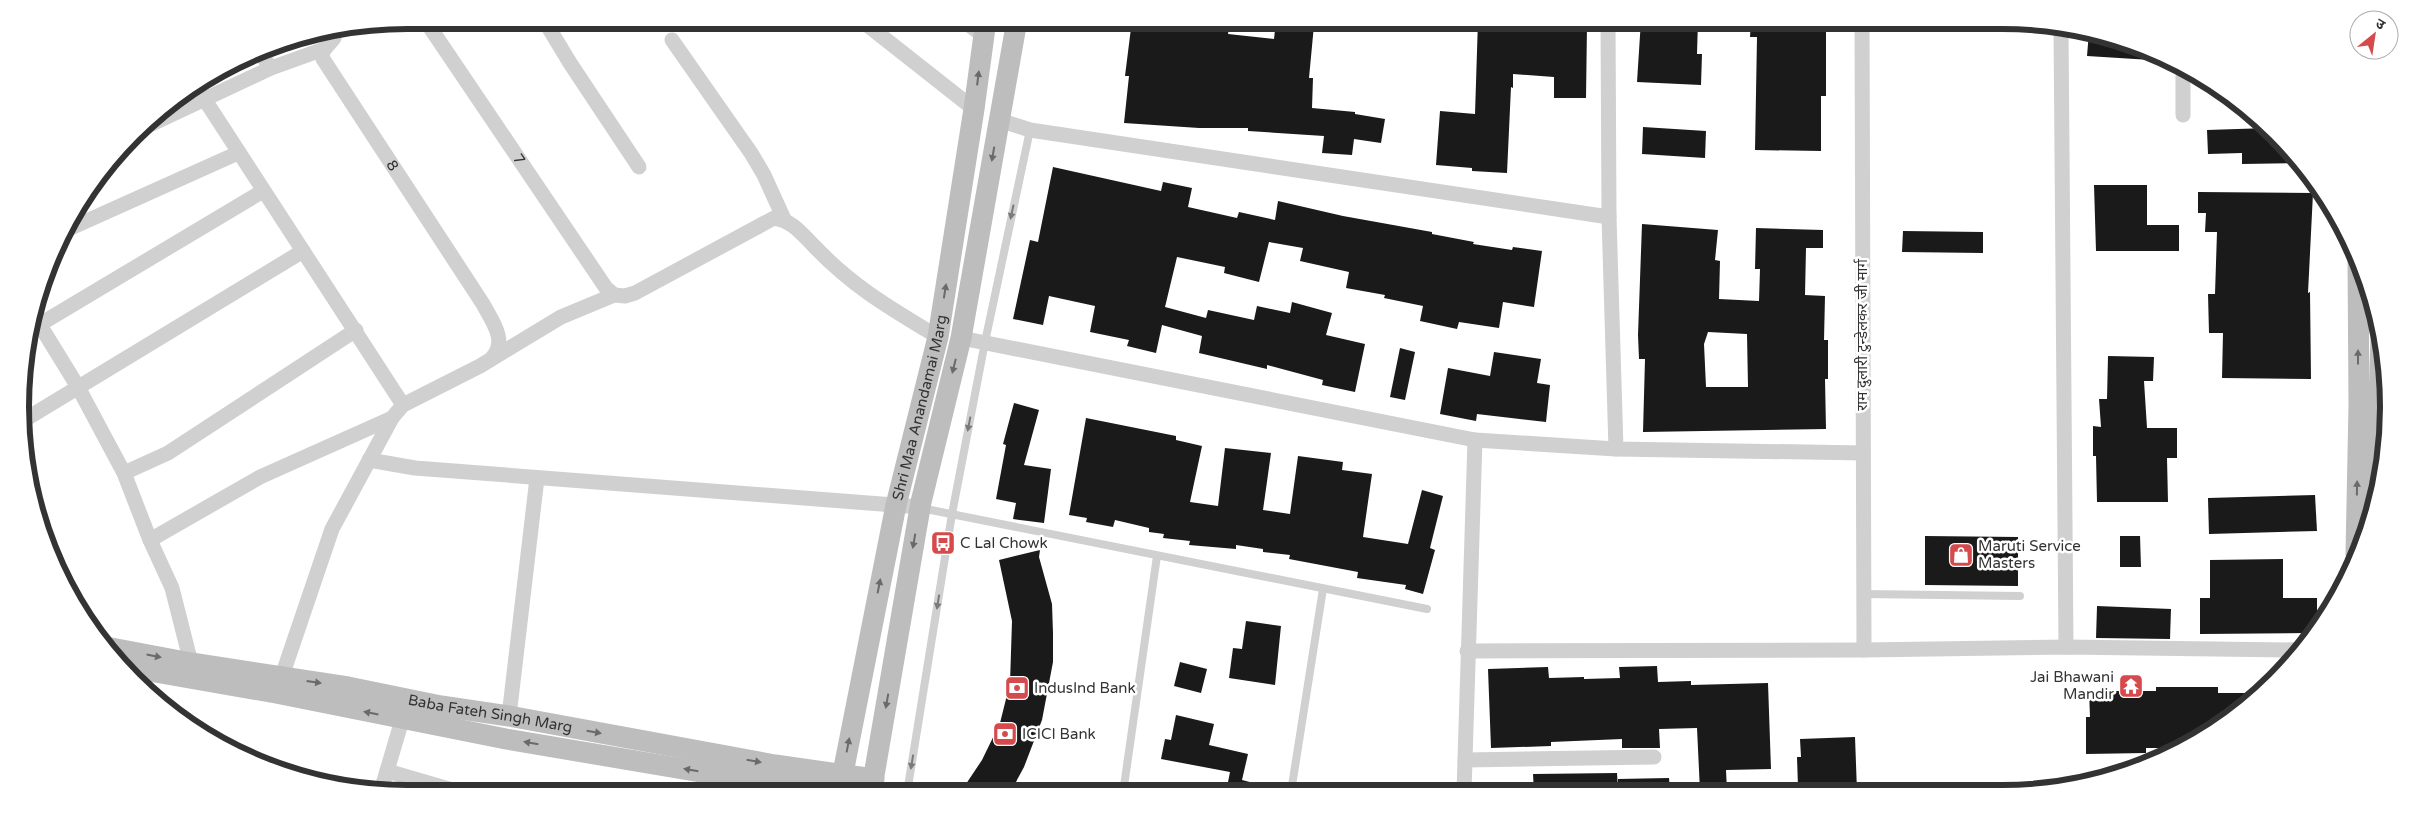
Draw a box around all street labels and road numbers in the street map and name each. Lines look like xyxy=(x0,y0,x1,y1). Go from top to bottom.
street label: 7 xyxy=(509,150,529,168)
street label: 8 xyxy=(383,157,403,174)
street label: राम दुलारी टुन्डेलकर जी मार्ग xyxy=(1853,258,1872,411)
street label: Shri Maa Anandamai Marg xyxy=(889,313,950,502)
street label: Baba Fateh Singh Marg xyxy=(406,690,574,737)

